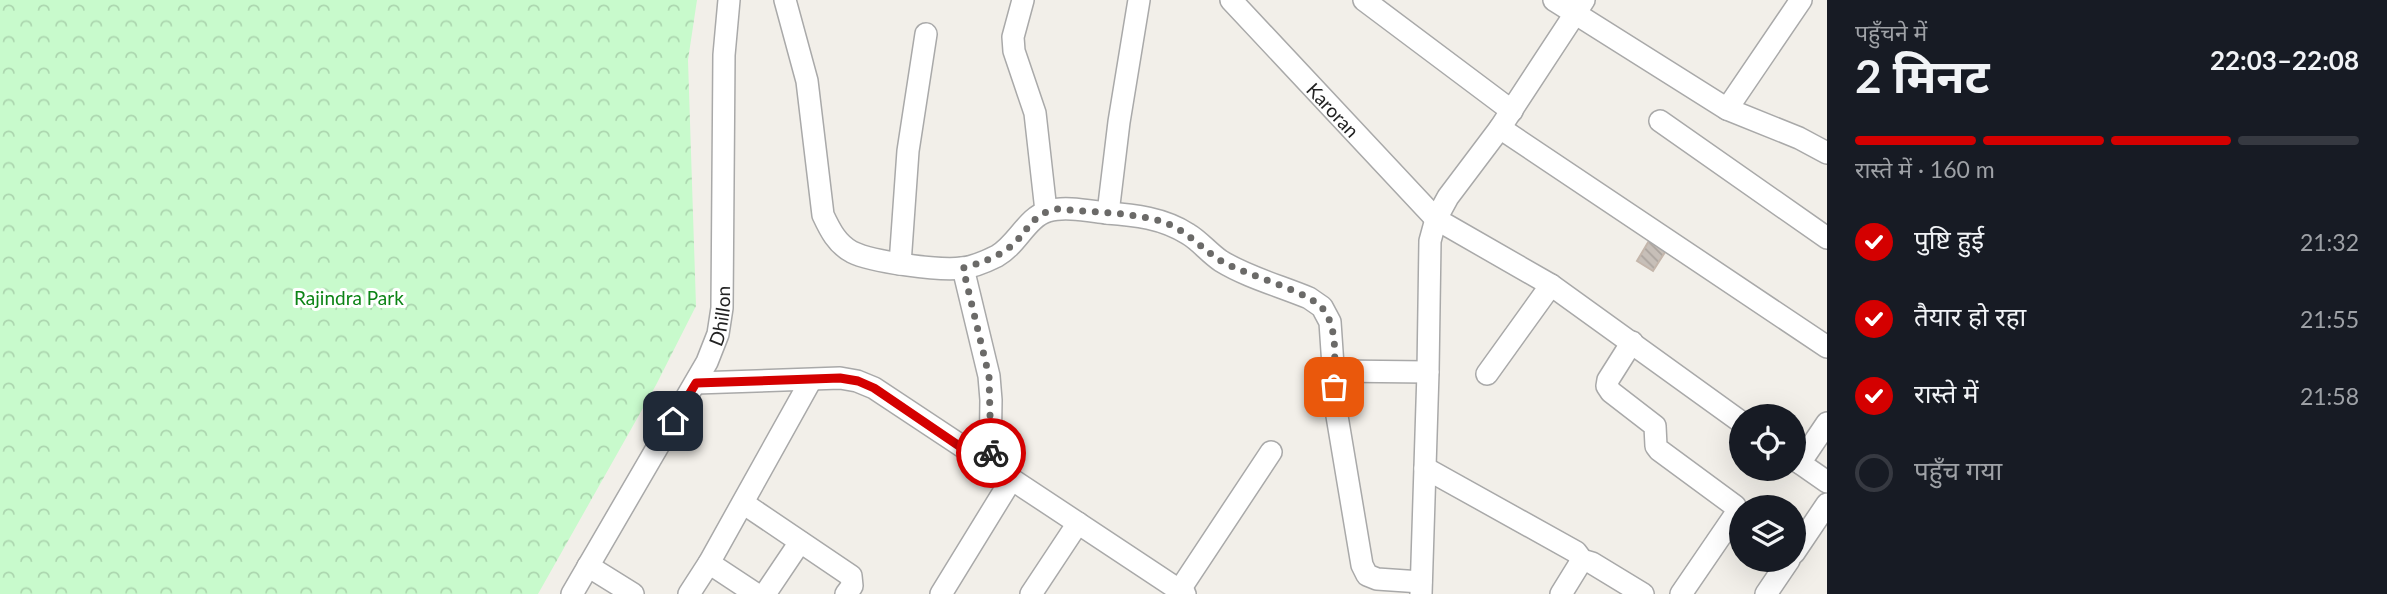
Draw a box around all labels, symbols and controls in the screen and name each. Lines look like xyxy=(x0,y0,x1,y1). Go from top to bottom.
text: पहुँचने में xyxy=(1855,18,1927,46)
text: 22:03–22:08 xyxy=(2210,44,2359,76)
text: 2 मिनट xyxy=(1855,48,1989,103)
street label: Karoran xyxy=(1303,78,1364,142)
text: रास्ते में · 160 m xyxy=(1855,155,1995,183)
icon: check xyxy=(1855,223,1893,261)
text: पुष्टि हुई xyxy=(1914,223,1984,255)
text: 21:32 xyxy=(2300,228,2359,256)
park label: Rajindra Park xyxy=(294,286,404,309)
street label: Dhillon xyxy=(703,286,734,349)
icon: check xyxy=(1855,300,1893,338)
text: तैयार हो रहा xyxy=(1914,300,2026,332)
text: 21:55 xyxy=(2300,305,2359,333)
pin xyxy=(1304,357,1364,417)
icon: bag xyxy=(1315,368,1353,406)
icon: check xyxy=(1855,377,1893,415)
text: रास्ते में xyxy=(1914,377,1979,409)
text: 21:58 xyxy=(2300,382,2359,410)
pin xyxy=(643,391,703,451)
icon: home xyxy=(654,402,692,440)
map controls xyxy=(1729,404,1806,572)
button: locate xyxy=(1729,404,1806,481)
courier xyxy=(956,418,1026,488)
icon: bike xyxy=(972,434,1010,472)
text: पहुँच गया xyxy=(1914,454,2002,486)
button: layers xyxy=(1729,495,1806,572)

